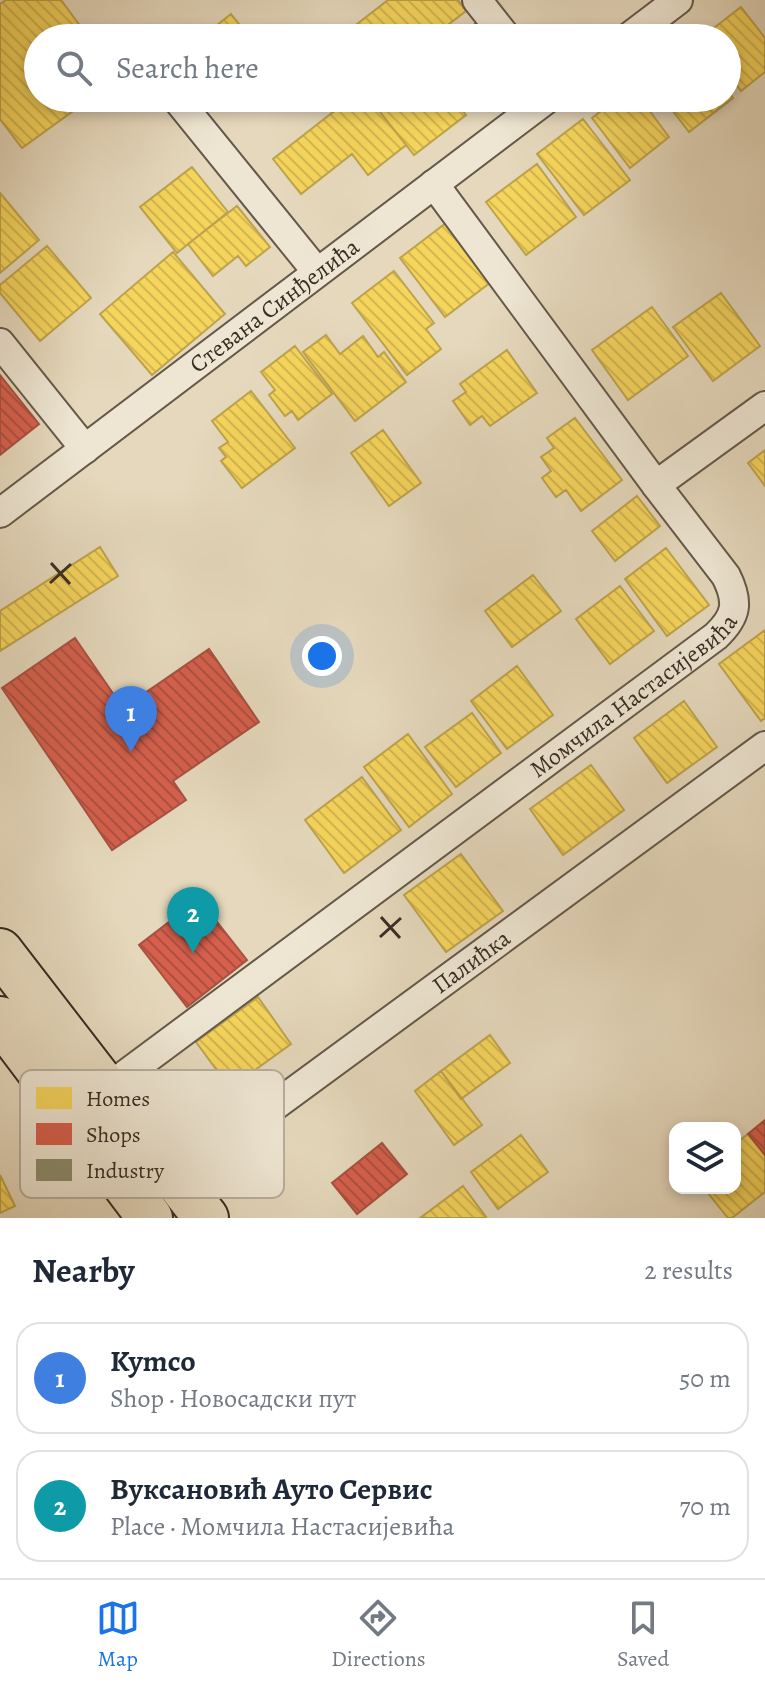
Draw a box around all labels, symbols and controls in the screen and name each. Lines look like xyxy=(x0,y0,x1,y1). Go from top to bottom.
search box xyxy=(24,24,741,112)
icon: search xyxy=(52,46,96,90)
text: Search here xyxy=(116,48,259,88)
street label: Стевана Синђелића xyxy=(183,231,366,380)
street label: Момчила Настасијевића xyxy=(523,608,745,785)
your location xyxy=(302,636,342,676)
pin: 1 xyxy=(105,686,157,752)
pin: 2 xyxy=(167,887,219,953)
street label: Палићка xyxy=(426,922,517,1001)
legend xyxy=(20,1070,284,1198)
text: Homes xyxy=(86,1084,150,1114)
text: Shops xyxy=(86,1120,141,1150)
map controls xyxy=(669,1122,741,1194)
button: layers xyxy=(669,1122,741,1194)
text: Industry xyxy=(86,1156,164,1186)
text: Nearby xyxy=(32,1247,135,1294)
text: 2 results xyxy=(644,1253,733,1288)
text: Kymco xyxy=(110,1341,196,1381)
text: 1 xyxy=(55,1361,65,1396)
text: 50 m xyxy=(679,1361,731,1396)
text: Shop · Новосадски пут xyxy=(110,1381,356,1416)
text: Вуксановић Ауто Сервис xyxy=(110,1469,433,1509)
text: 2 xyxy=(54,1489,66,1524)
text: 70 m xyxy=(679,1489,731,1524)
text: Place · Момчила Настасијевића xyxy=(110,1509,455,1544)
tab: Map xyxy=(96,1596,140,1674)
tab: Directions xyxy=(331,1596,426,1674)
tab: Saved xyxy=(617,1596,669,1674)

